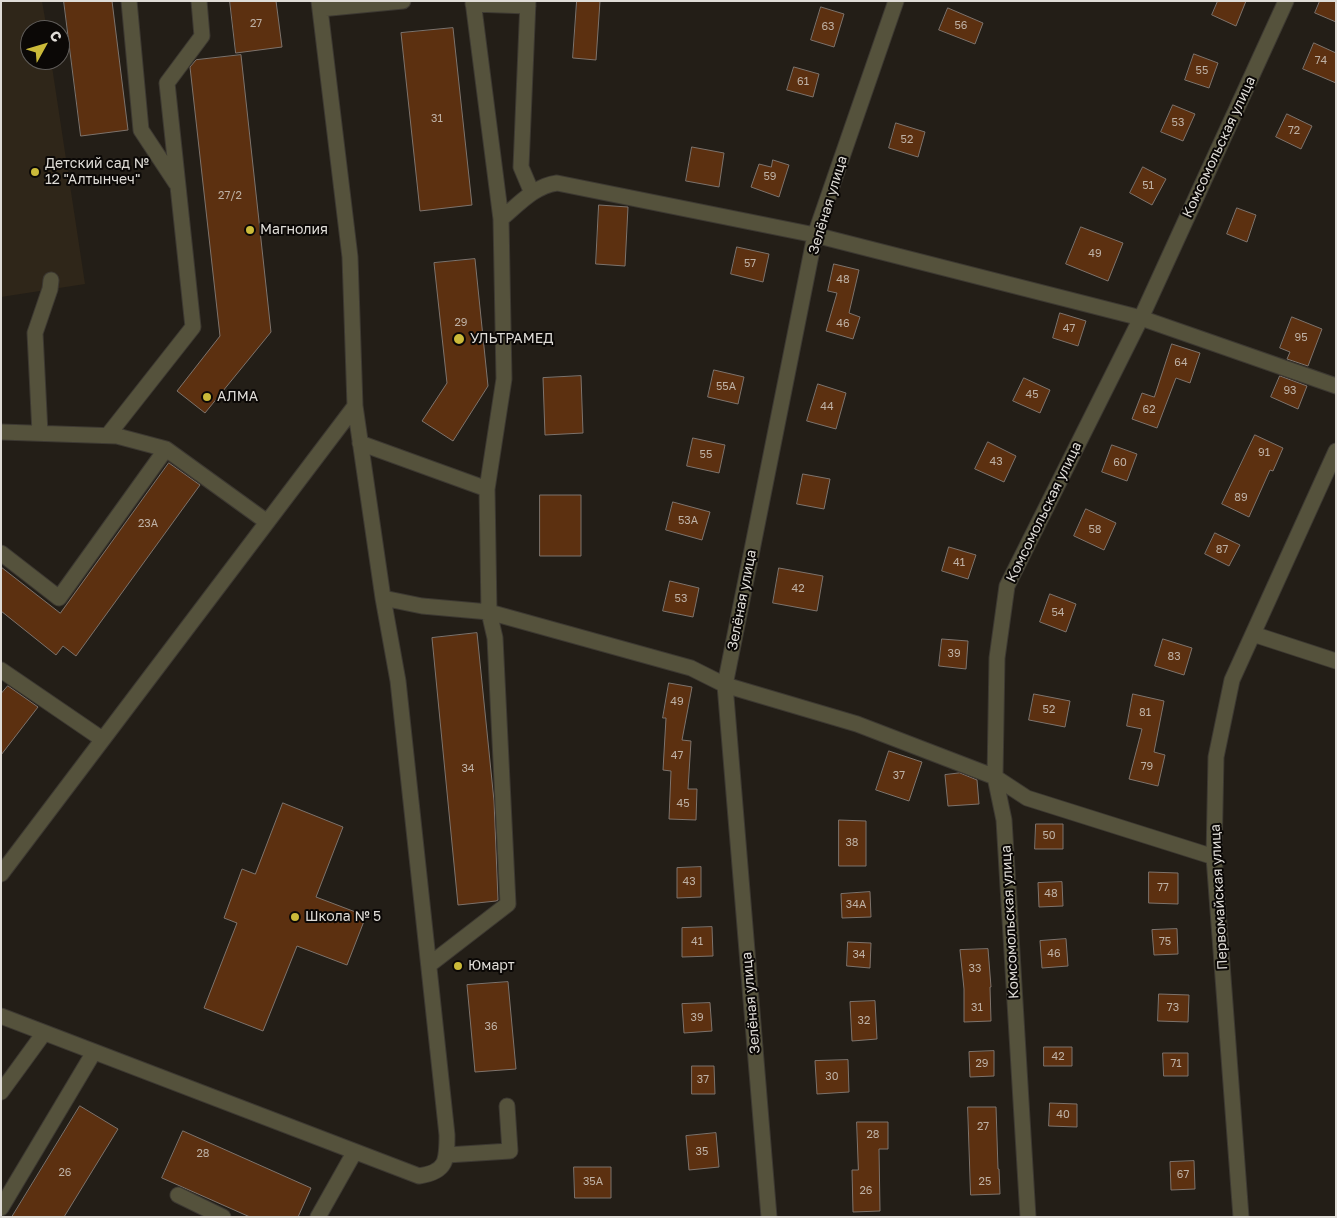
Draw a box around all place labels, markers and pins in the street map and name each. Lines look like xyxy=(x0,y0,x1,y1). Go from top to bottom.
place label: Детский сад № 12 "Алтынчеч" xyxy=(45,156,149,188)
marker: Детский сад № 12 "Алтынчеч" xyxy=(29,166,41,178)
place label: Магнолия xyxy=(260,222,328,238)
marker: Магнолия xyxy=(244,224,256,236)
place label: УЛЬТРАМЕД xyxy=(470,331,554,347)
marker: УЛЬТРАМЕД xyxy=(452,332,466,346)
place label: АЛМА xyxy=(217,389,258,405)
marker: АЛМА xyxy=(201,391,213,403)
place label: Школа № 5 xyxy=(305,909,381,925)
marker: Школа № 5 xyxy=(289,911,301,923)
place label: Юмарт xyxy=(468,958,515,974)
marker: Юмарт xyxy=(452,960,464,972)

